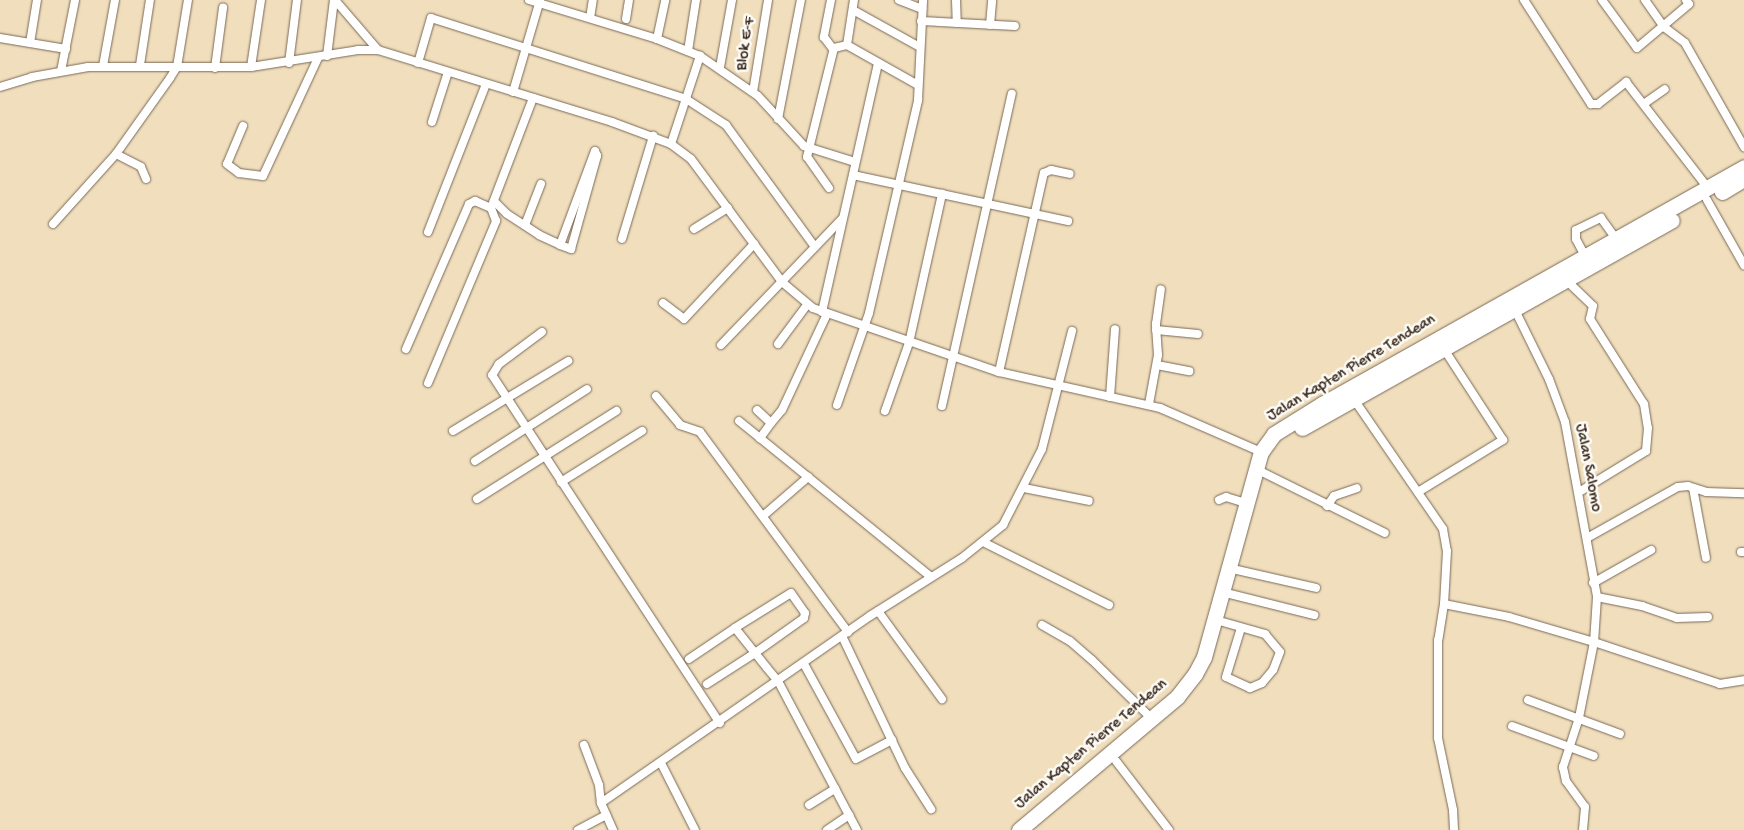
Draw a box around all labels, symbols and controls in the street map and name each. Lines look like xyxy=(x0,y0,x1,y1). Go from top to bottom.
street label: Blok E-F xyxy=(733,16,761,72)
street label: Jalan Kapten Pierre Tendean xyxy=(1264,311,1440,427)
street label: Jalan Salomo xyxy=(1569,423,1605,513)
street label: Jalan Kapten Pierre Tendean xyxy=(1012,676,1172,814)

